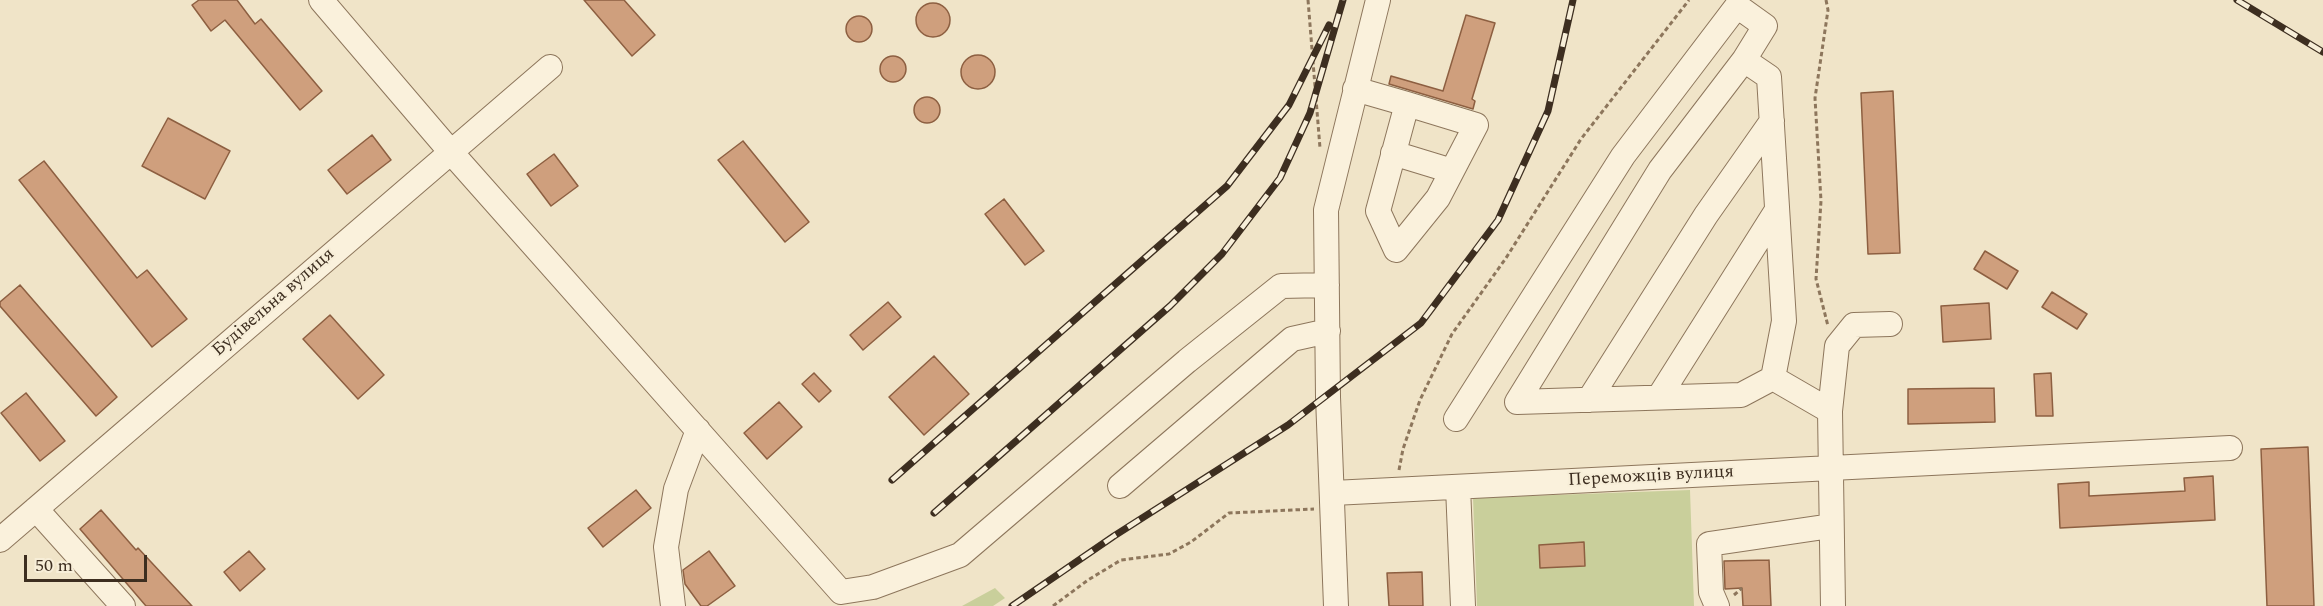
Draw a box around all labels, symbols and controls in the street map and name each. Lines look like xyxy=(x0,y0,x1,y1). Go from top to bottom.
street label: Будівельна вулиця xyxy=(208,244,340,362)
street label: Переможців вулиця xyxy=(1567,462,1735,492)
scale bar xyxy=(27,543,150,581)
text: 50 m xyxy=(35,552,73,579)

